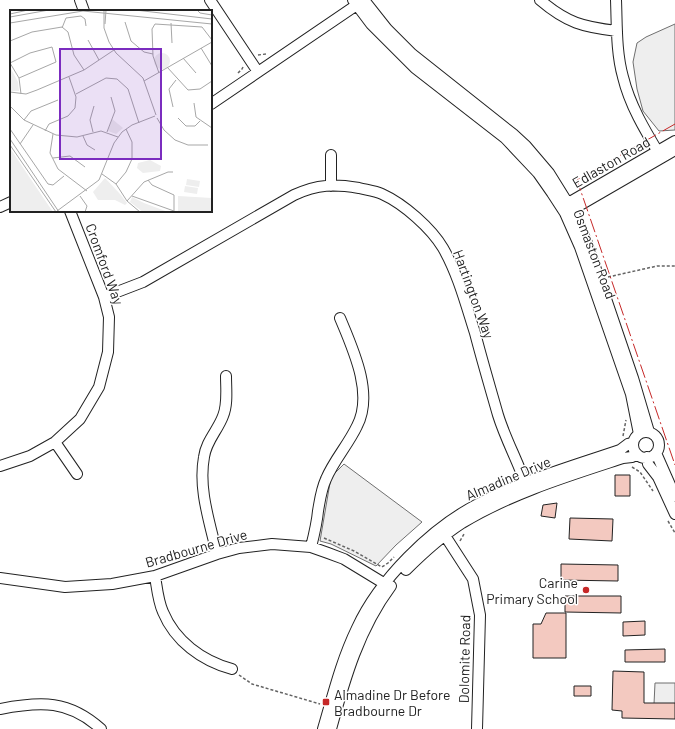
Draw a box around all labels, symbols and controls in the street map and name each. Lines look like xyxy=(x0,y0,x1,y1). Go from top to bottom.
inset map xyxy=(10,10,212,212)
street label: Edlaston Road xyxy=(569,133,653,191)
street label: Osmaston Road xyxy=(570,207,620,301)
street label: Cromford Way xyxy=(82,221,128,307)
street label: Hartington Way xyxy=(450,247,498,341)
street label: Almadine Drive xyxy=(463,452,553,504)
street label: Bradbourne Drive xyxy=(143,525,249,571)
place label: Carine Primary School xyxy=(486,574,578,607)
marker: Carine Primary School xyxy=(581,585,591,595)
street label: Dolomite Road xyxy=(455,615,473,703)
place label: Almadine Dr Before Bradbourne Dr xyxy=(334,686,451,719)
marker: Almadine Dr Before Bradbourne Dr xyxy=(321,697,331,707)

